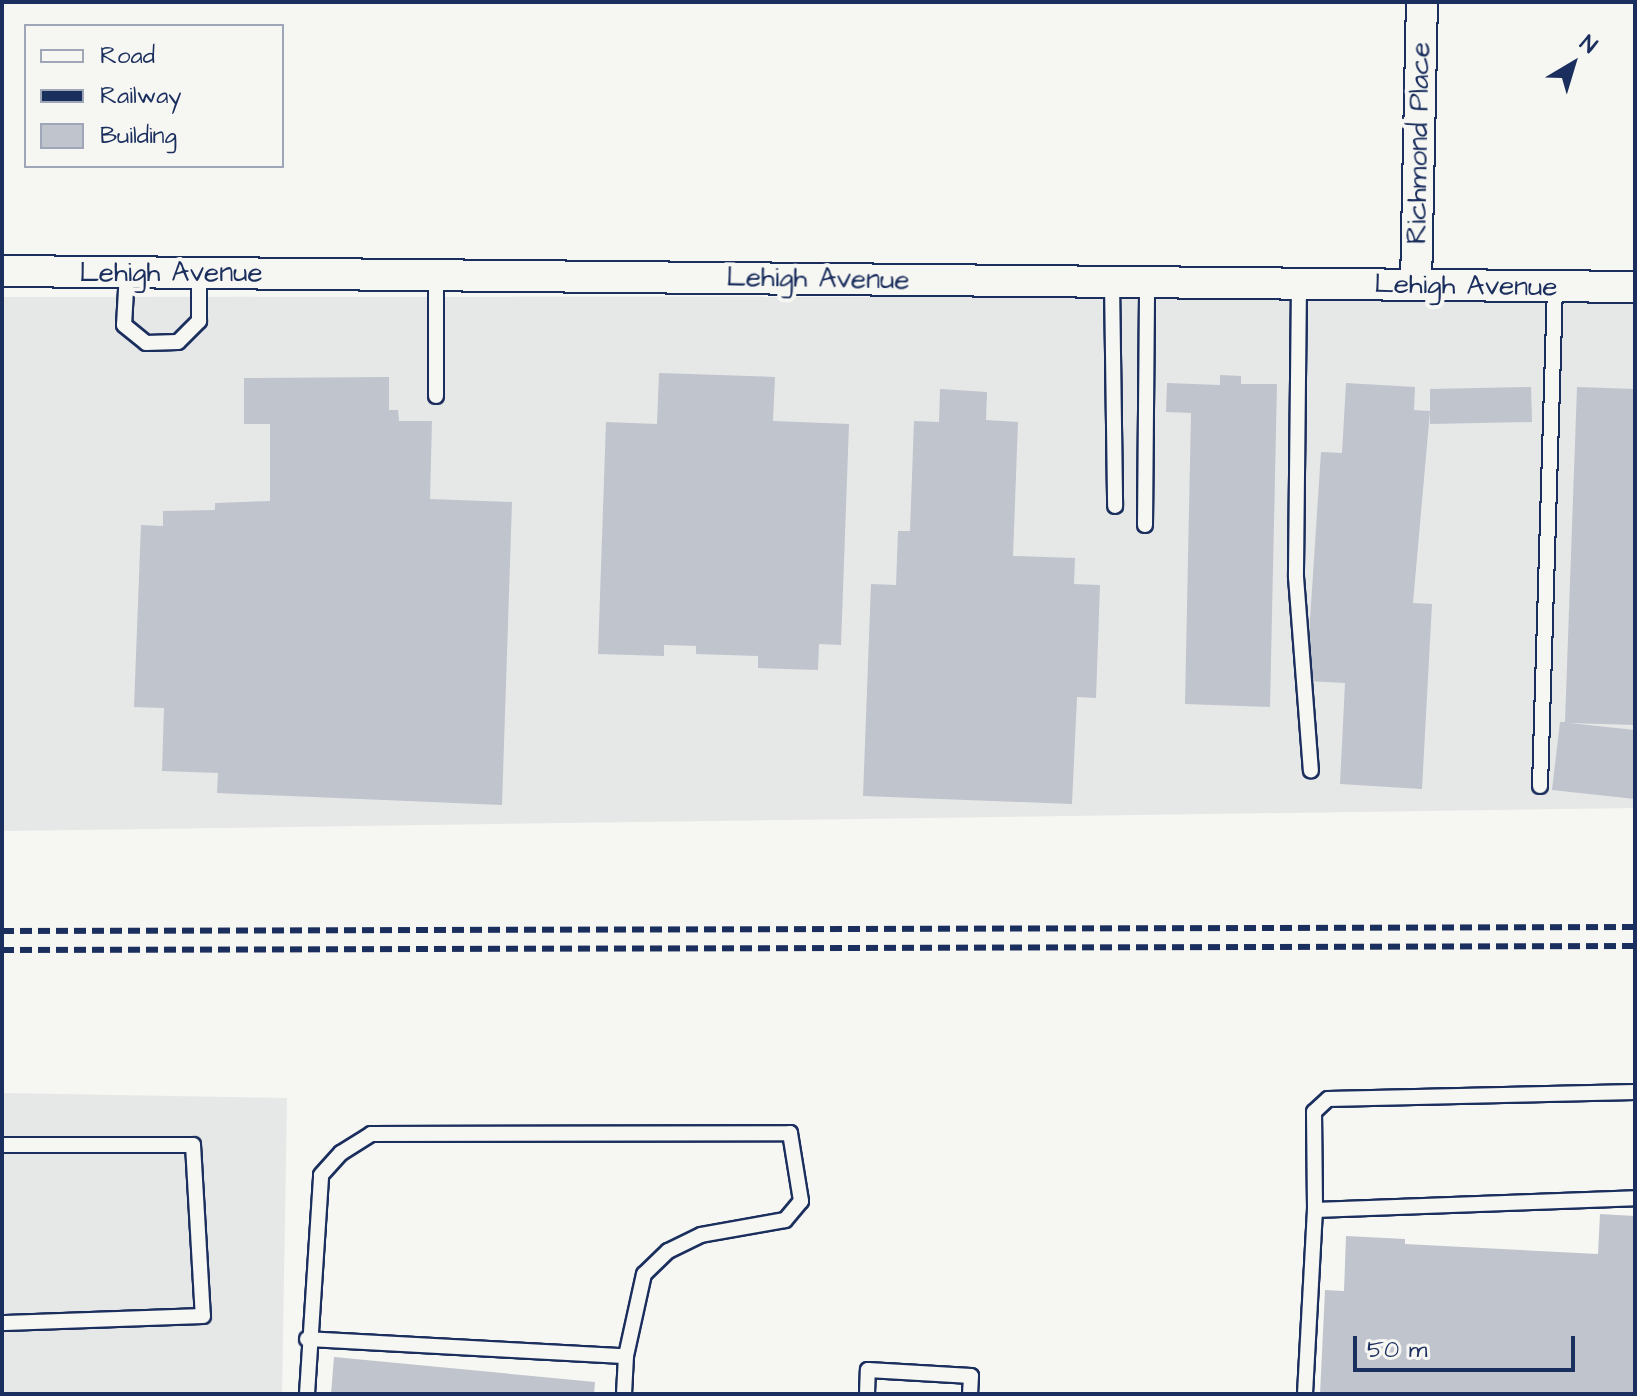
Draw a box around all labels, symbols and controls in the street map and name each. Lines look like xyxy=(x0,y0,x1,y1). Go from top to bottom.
legend xyxy=(24,24,284,168)
north arrow xyxy=(1533,24,1613,104)
text: N xyxy=(1573,28,1603,61)
text: Road xyxy=(100,39,155,73)
street label: Richmond Place xyxy=(1400,42,1438,244)
text: Railway xyxy=(100,79,182,113)
text: Building xyxy=(100,119,177,153)
street label: Lehigh Avenue xyxy=(79,256,263,290)
street label: Lehigh Avenue xyxy=(726,261,910,297)
street label: Lehigh Avenue xyxy=(1374,268,1558,304)
scale bar xyxy=(1357,1320,1579,1370)
text: 50 m xyxy=(1367,1333,1427,1367)

